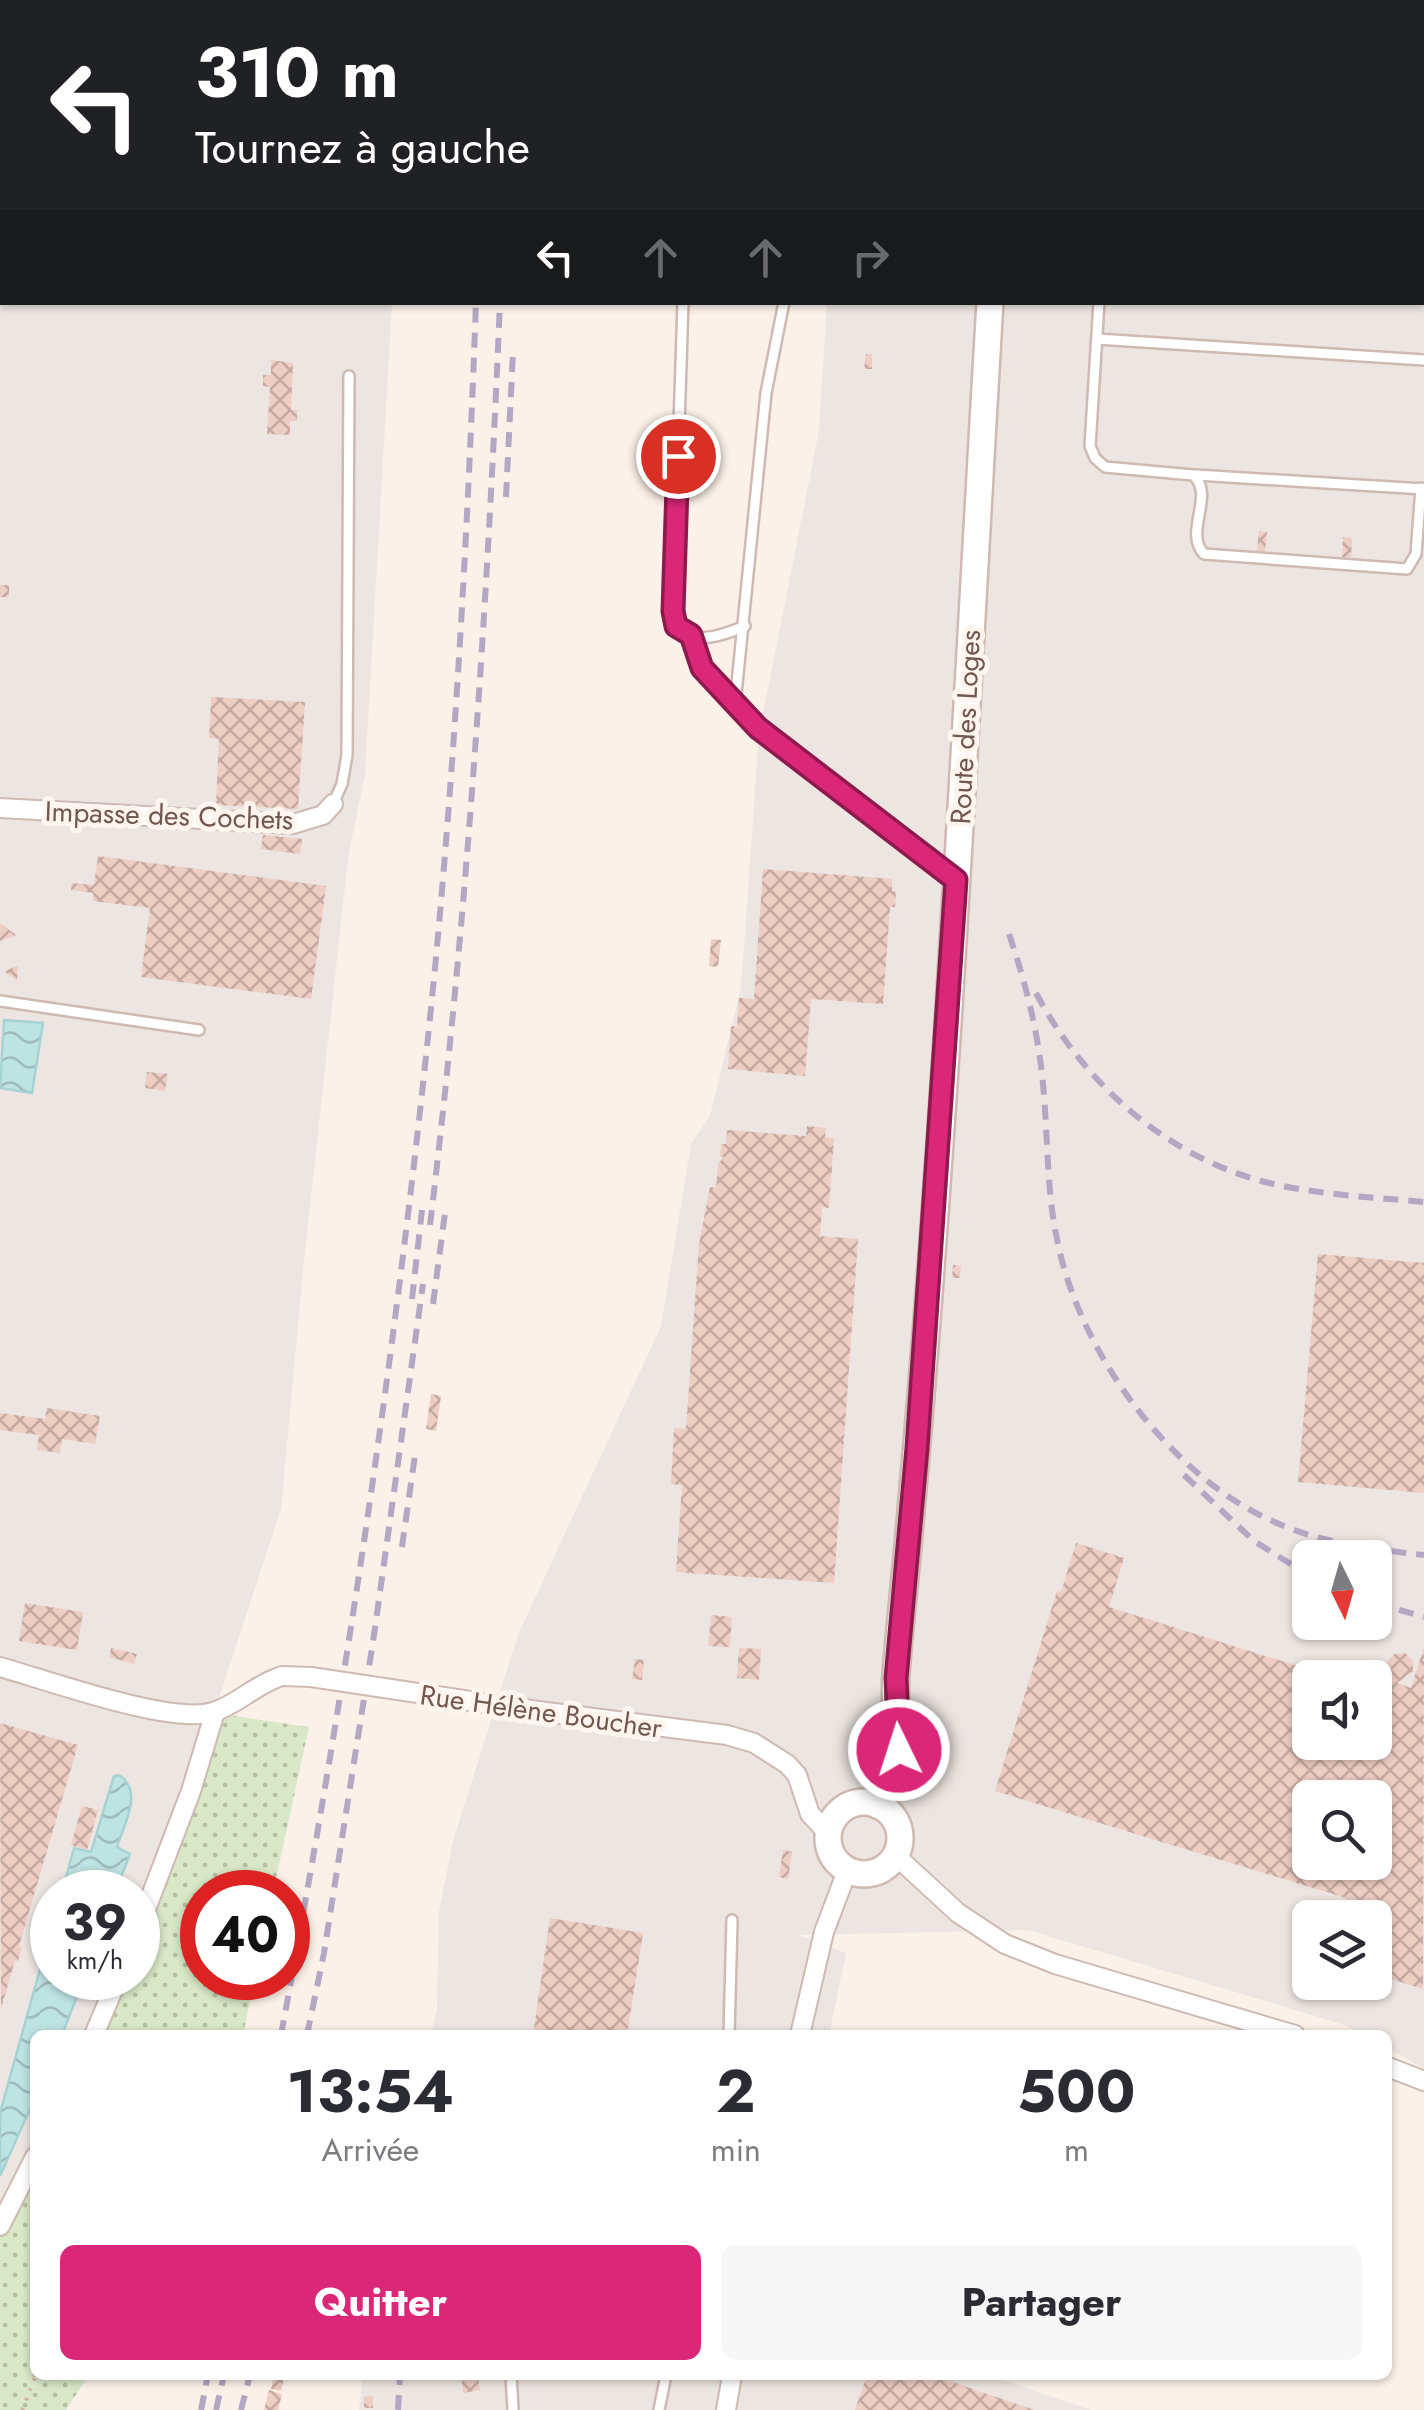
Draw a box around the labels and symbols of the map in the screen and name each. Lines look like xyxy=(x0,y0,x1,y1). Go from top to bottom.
pin xyxy=(636,414,721,499)
street label: Route des Loges xyxy=(940,629,991,825)
street label: Impasse des Cochets xyxy=(44,791,294,840)
north arrow xyxy=(1292,1540,1392,1640)
street label: Rue Hélène Boucher xyxy=(417,1674,665,1749)
position arrow xyxy=(847,1698,951,1802)
speed limit sign: 40 xyxy=(180,1870,310,2000)

